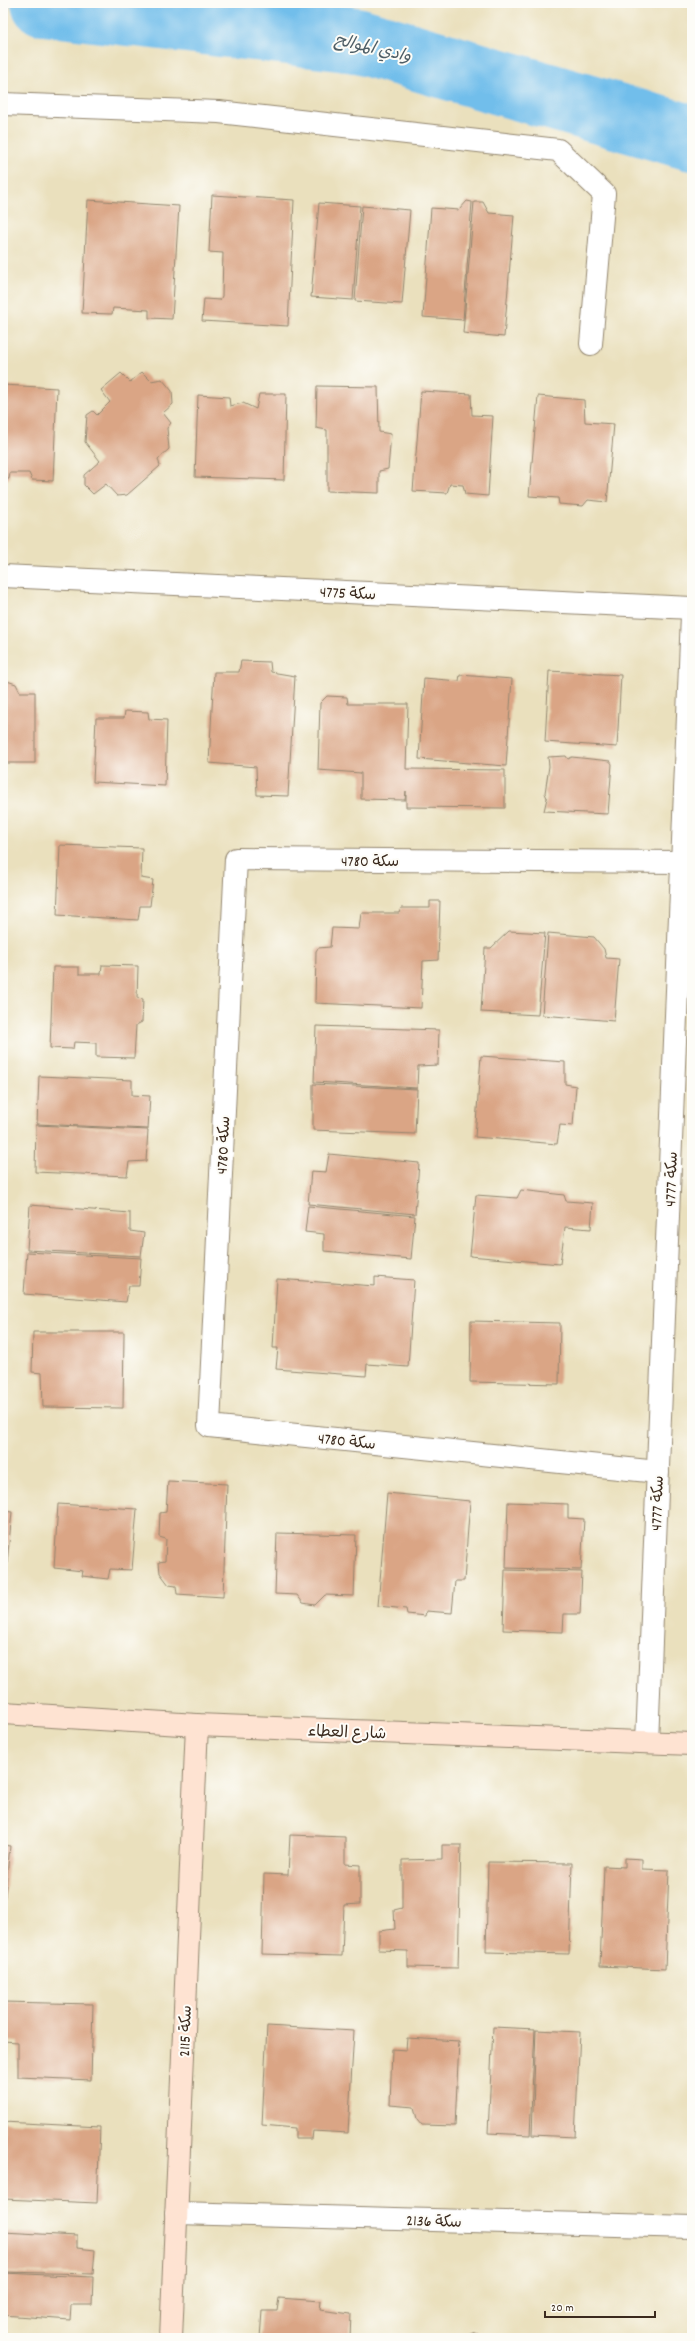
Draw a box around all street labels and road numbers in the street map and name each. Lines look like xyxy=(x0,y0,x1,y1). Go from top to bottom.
street label: سكة 4775 xyxy=(319,582,377,607)
street label: سكة 4780 xyxy=(341,851,399,874)
street label: سكة 4780 xyxy=(211,1115,238,1175)
street label: سكة 4777 xyxy=(660,1151,685,1207)
street label: سكة 4780 xyxy=(317,1428,377,1457)
street label: سكة 4777 xyxy=(646,1475,671,1531)
street label: شارع العطاء xyxy=(307,1721,387,1746)
street label: سكة 2115 xyxy=(174,2005,199,2057)
street label: سكة 2136 xyxy=(406,2210,462,2235)

